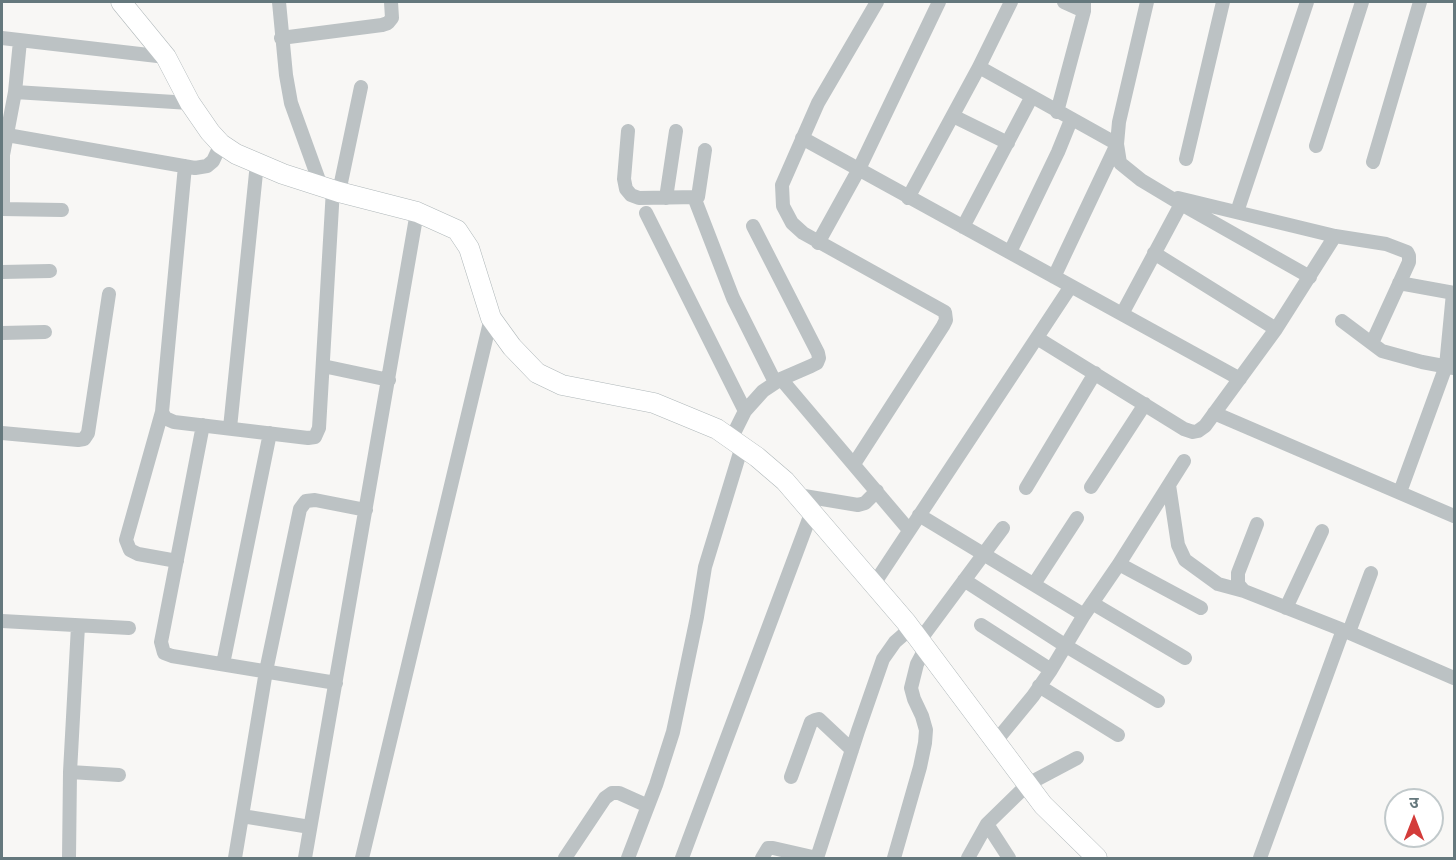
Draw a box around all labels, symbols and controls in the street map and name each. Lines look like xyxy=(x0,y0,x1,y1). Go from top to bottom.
north arrow xyxy=(1384,788,1444,848)
text: उ xyxy=(1409,791,1419,813)

